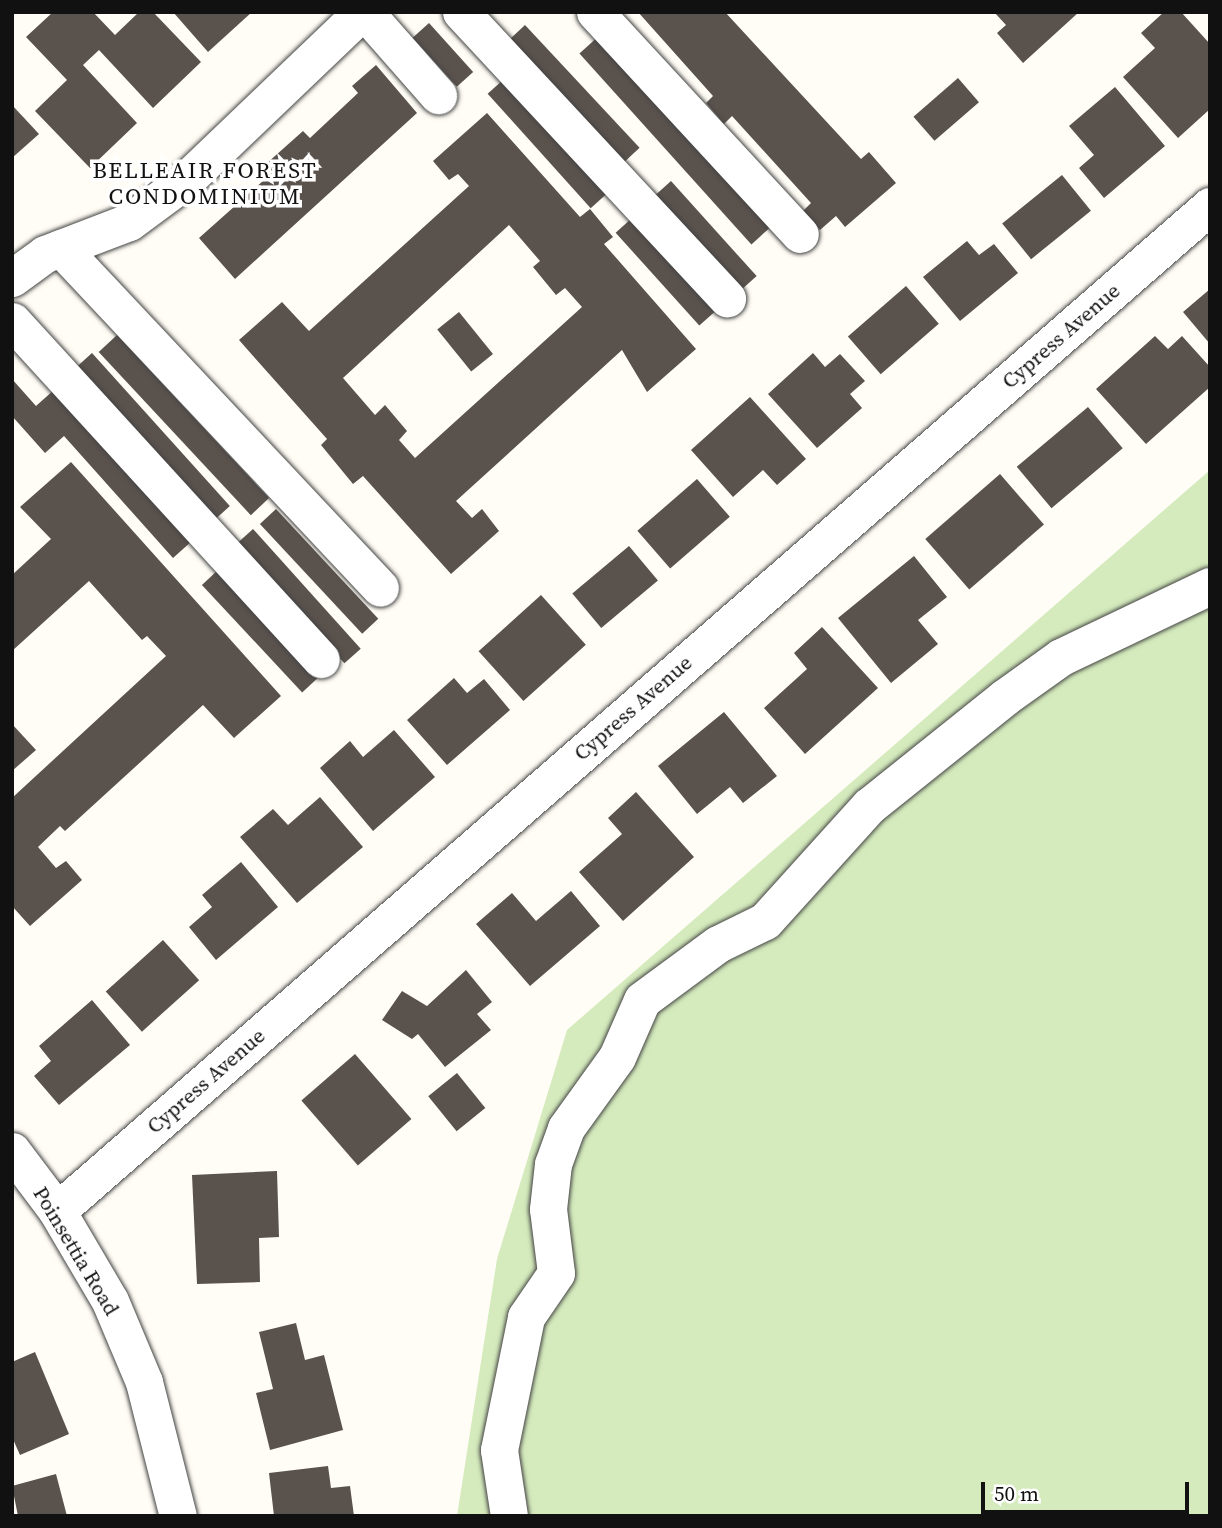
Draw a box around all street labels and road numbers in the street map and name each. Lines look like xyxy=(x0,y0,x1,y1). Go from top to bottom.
street label: Cypress Avenue xyxy=(997,278,1125,394)
street label: Cypress Avenue xyxy=(569,650,697,766)
street label: Cypress Avenue xyxy=(142,1023,270,1139)
street label: Poinsettia Road xyxy=(28,1182,124,1320)

